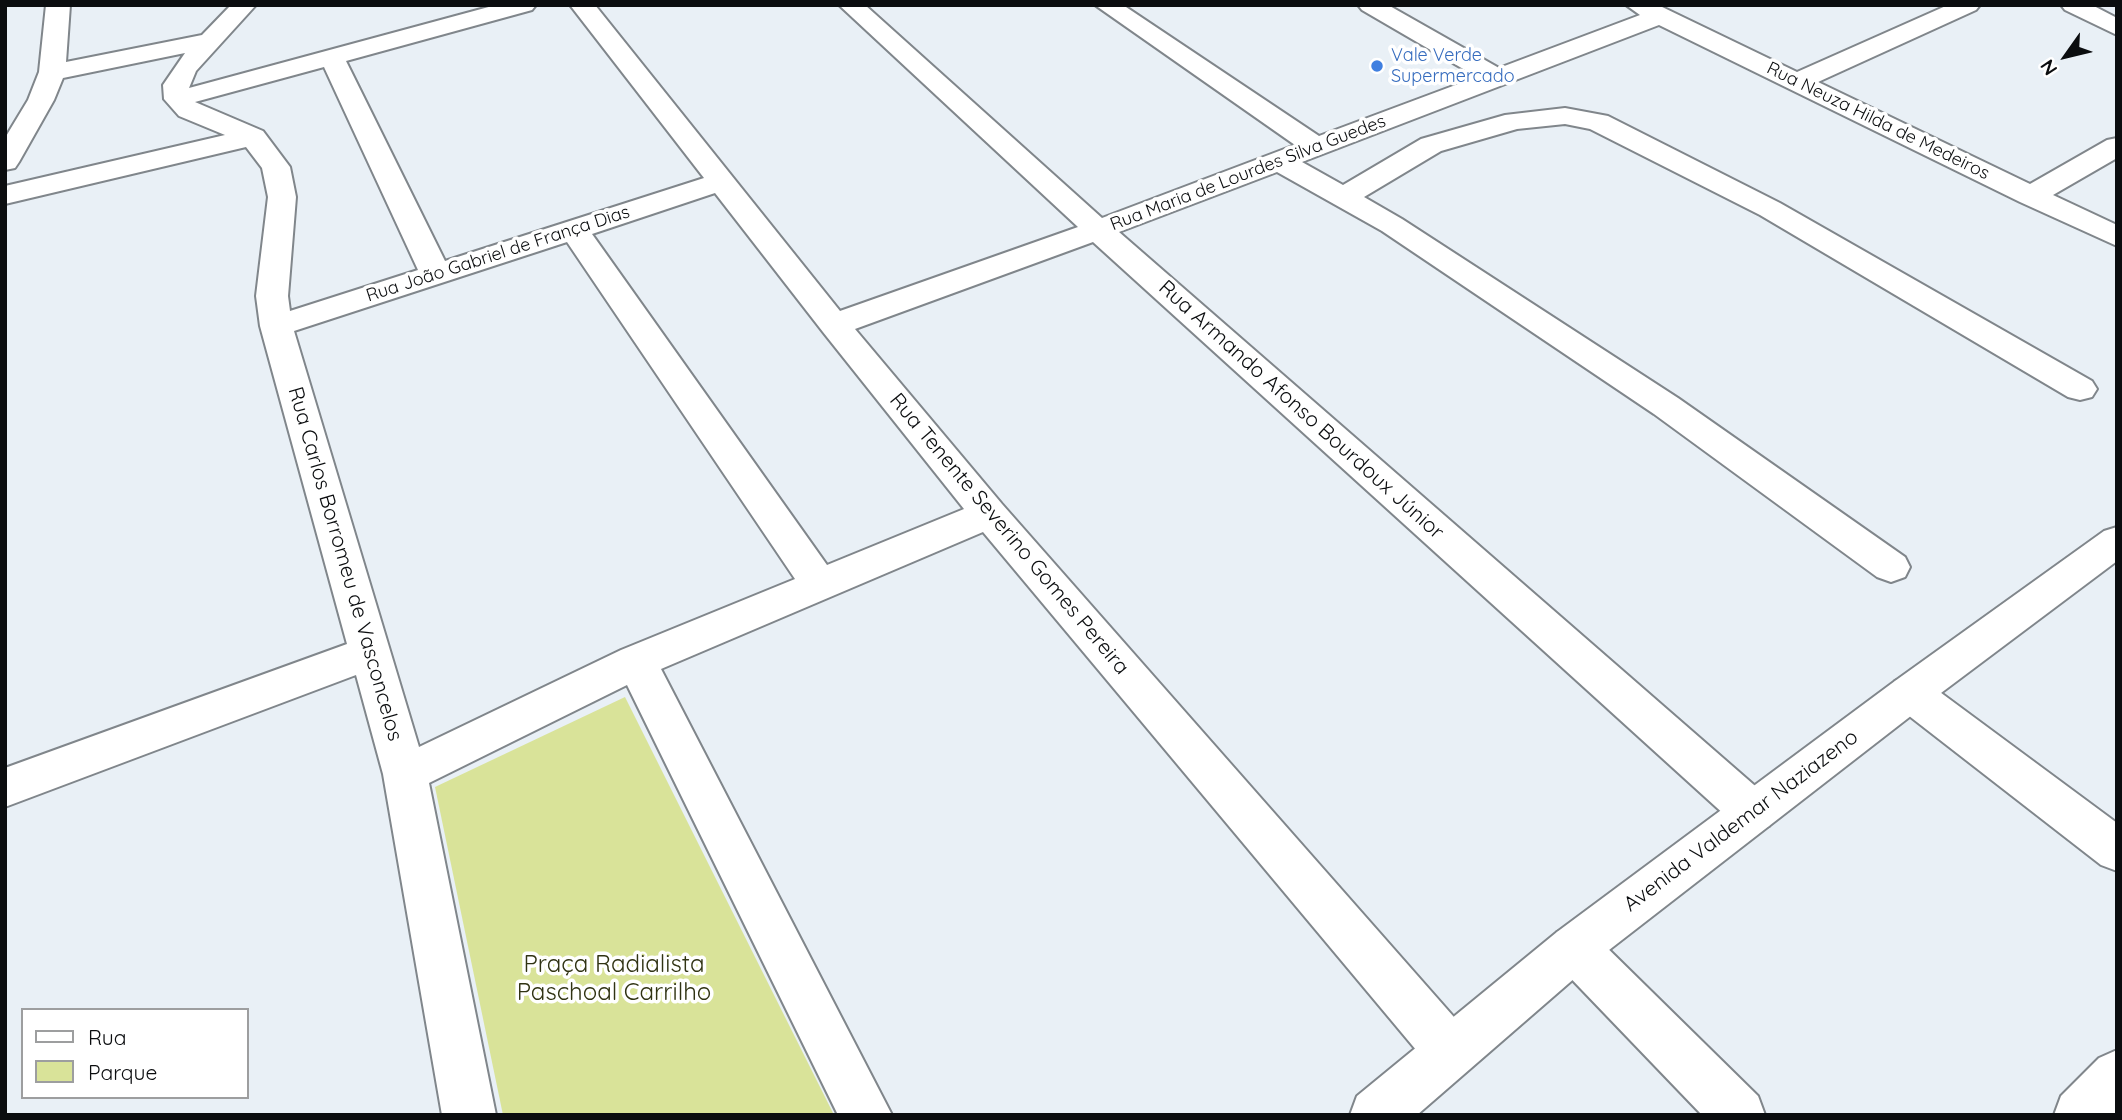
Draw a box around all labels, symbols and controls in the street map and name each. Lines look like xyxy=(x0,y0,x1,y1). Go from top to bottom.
north arrow xyxy=(2031,21,2101,91)
place label: Vale Verde Supermercado xyxy=(1391,45,1514,88)
text: N xyxy=(2035,55,2062,80)
marker: Vale Verde Supermercado xyxy=(1369,58,1385,74)
street label: Rua Neuza Hilda de Medeiros xyxy=(1763,58,1993,184)
street label: Rua Maria de Lourdes Silva Guedes xyxy=(1107,110,1389,236)
street label: Rua João Gabriel de França Dias xyxy=(364,201,632,307)
street label: Rua Armando Afonso Bourdoux Júnior xyxy=(1153,275,1449,545)
street label: Rua Carlos Borromeu de Vasconcelos xyxy=(282,384,408,744)
street label: Rua Tenente Severino Gomes Pereira xyxy=(884,388,1134,680)
street label: Avenida Valdemar Naziazeno xyxy=(1619,725,1863,917)
park label: Praça Radialista Paschoal Carrilho xyxy=(517,951,711,1007)
legend xyxy=(21,1008,248,1099)
text: Rua xyxy=(88,1024,127,1050)
text: Parque xyxy=(88,1059,157,1085)

